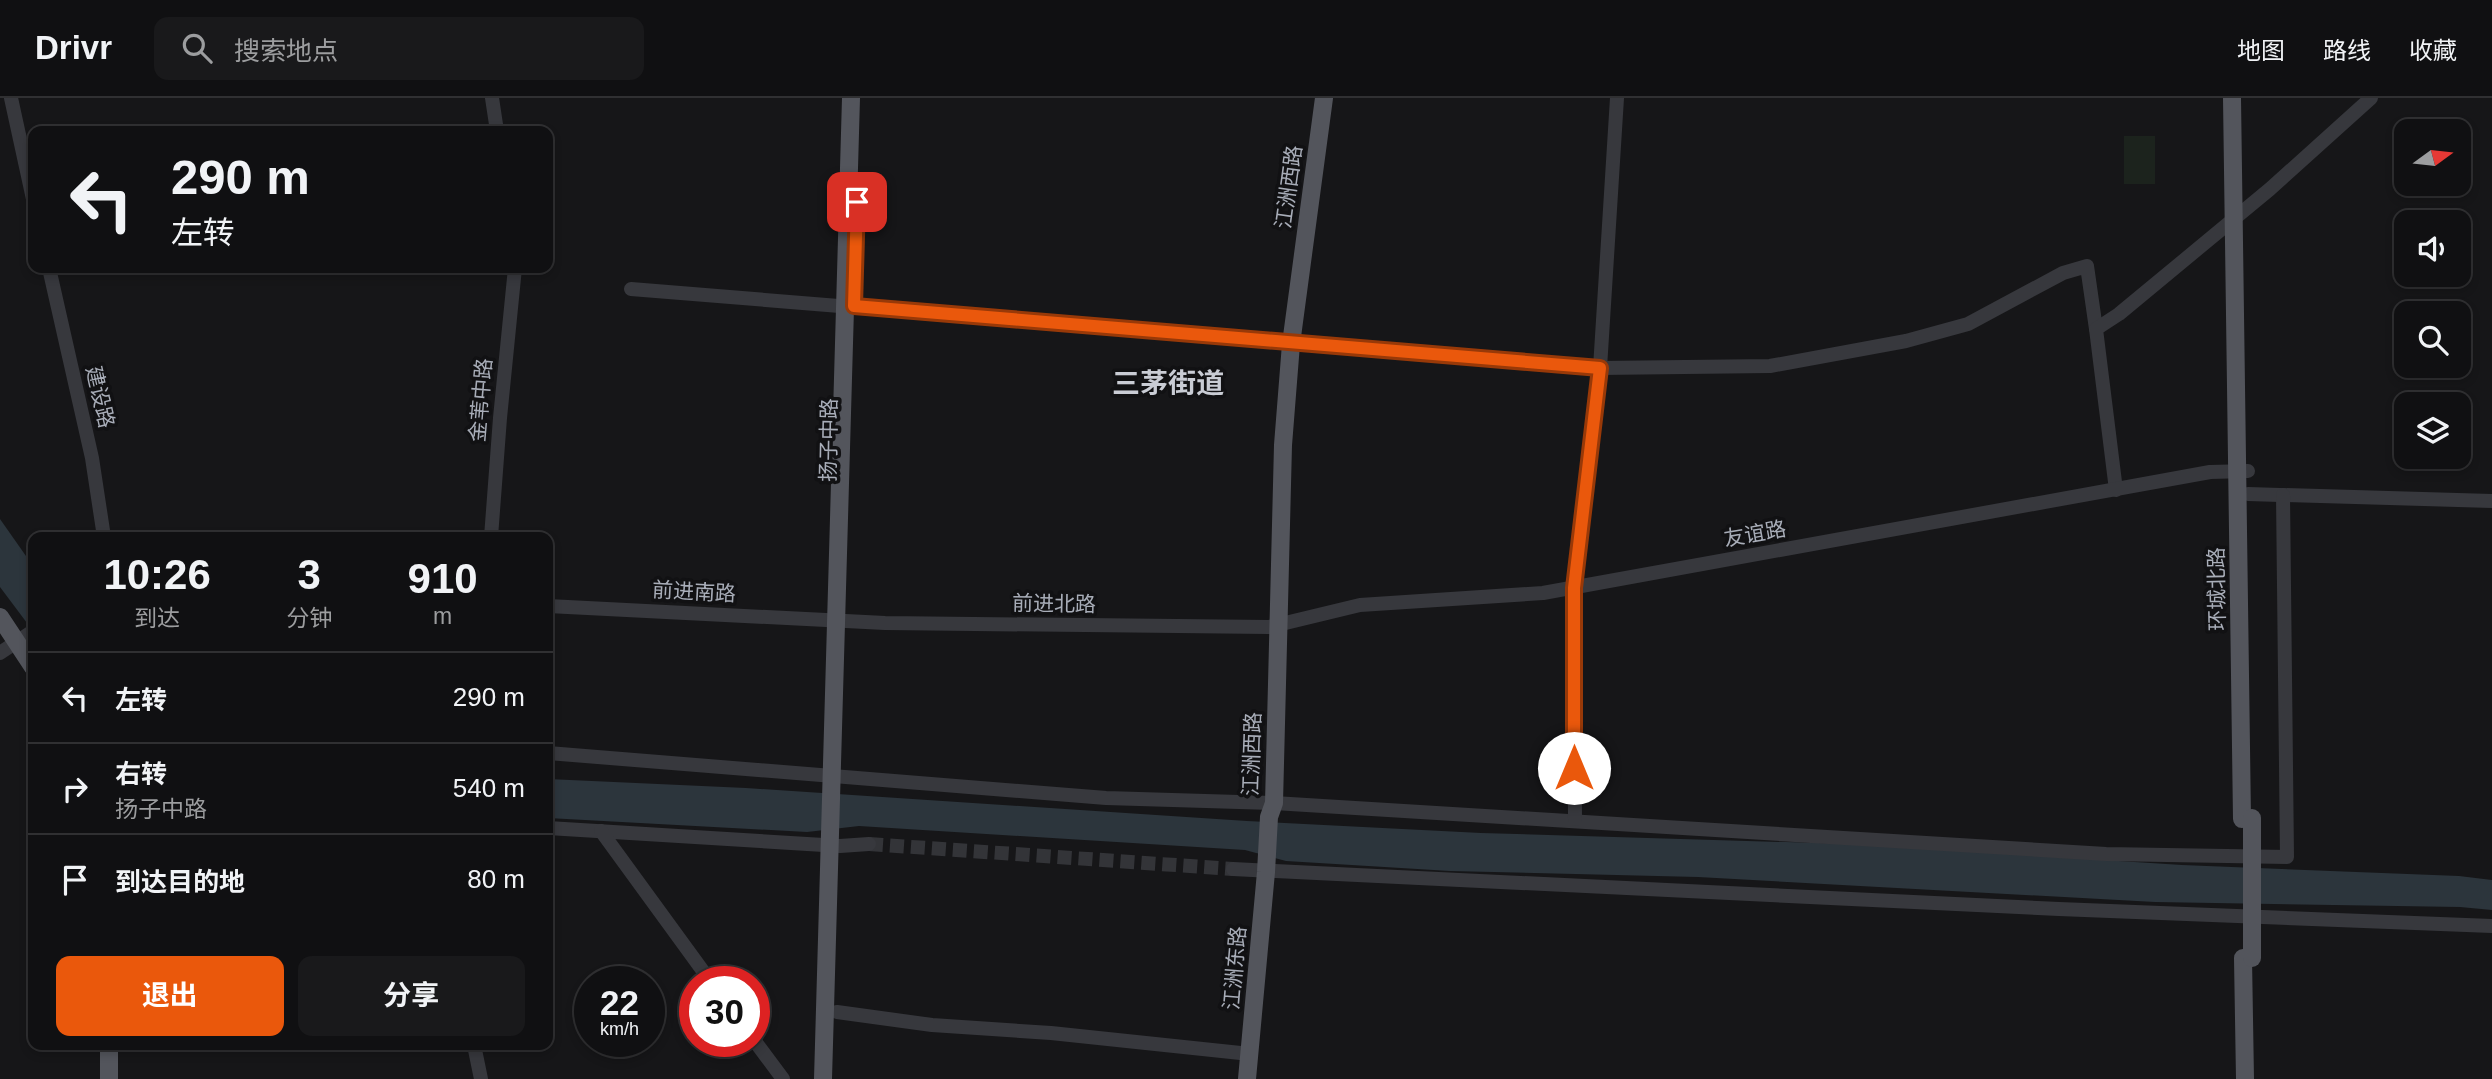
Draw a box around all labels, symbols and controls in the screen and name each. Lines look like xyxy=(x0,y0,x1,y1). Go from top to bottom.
search box xyxy=(154,17,644,80)
text: Drivr xyxy=(35,29,112,66)
icon: search xyxy=(178,29,216,67)
text: 搜索地点 xyxy=(234,36,338,66)
text: 地图 xyxy=(2237,37,2285,64)
text: 路线 xyxy=(2323,37,2371,64)
text: 收藏 xyxy=(2409,37,2457,64)
north arrow xyxy=(2394,119,2471,196)
map controls xyxy=(2394,119,2471,469)
street label: 江洲西路 xyxy=(1271,144,1306,230)
text: 290 m xyxy=(171,150,310,204)
icon: left xyxy=(56,154,147,245)
pin xyxy=(827,172,887,232)
icon: arrive xyxy=(838,183,876,221)
button: sound xyxy=(2394,210,2471,287)
text: 左转 xyxy=(171,215,235,251)
button: search xyxy=(2394,301,2471,378)
street label: 金苇中路 xyxy=(465,357,496,443)
street label: 建设路 xyxy=(82,364,119,430)
district label: 三茅街道 xyxy=(1112,368,1224,399)
button: layers xyxy=(2394,392,2471,469)
street label: 扬子中路 xyxy=(816,398,841,482)
street label: 友谊路 xyxy=(1722,517,1788,550)
street label: 环城北路 xyxy=(2204,547,2229,631)
text: 10:26 xyxy=(103,551,211,598)
text: 3 xyxy=(297,551,321,598)
text: 910 xyxy=(408,555,478,602)
street label: 前进南路 xyxy=(651,578,737,605)
street label: 前进北路 xyxy=(1012,591,1096,616)
text: m xyxy=(433,603,452,629)
text: 到达 xyxy=(134,605,180,631)
text: 分钟 xyxy=(286,605,332,631)
icon: left xyxy=(56,679,94,717)
text: 290 m xyxy=(453,682,525,712)
text: 左转 xyxy=(115,685,167,715)
street label: 江洲西路 xyxy=(1239,712,1264,796)
position arrow xyxy=(1537,731,1611,805)
text: 右转 xyxy=(115,759,167,789)
icon: right xyxy=(56,770,94,808)
text: 540 m xyxy=(453,773,525,803)
text: 扬子中路 xyxy=(115,796,207,822)
icon: arrive xyxy=(56,861,94,899)
text: 80 m xyxy=(467,864,525,894)
text: 到达目的地 xyxy=(115,867,245,897)
street label: 江洲东路 xyxy=(1219,925,1250,1011)
button: 退出 xyxy=(56,956,284,1036)
button: 分享 xyxy=(298,956,525,1036)
speed limit sign: 30 xyxy=(679,966,770,1057)
text: 22 xyxy=(600,983,639,1022)
text: km/h xyxy=(600,1019,639,1039)

